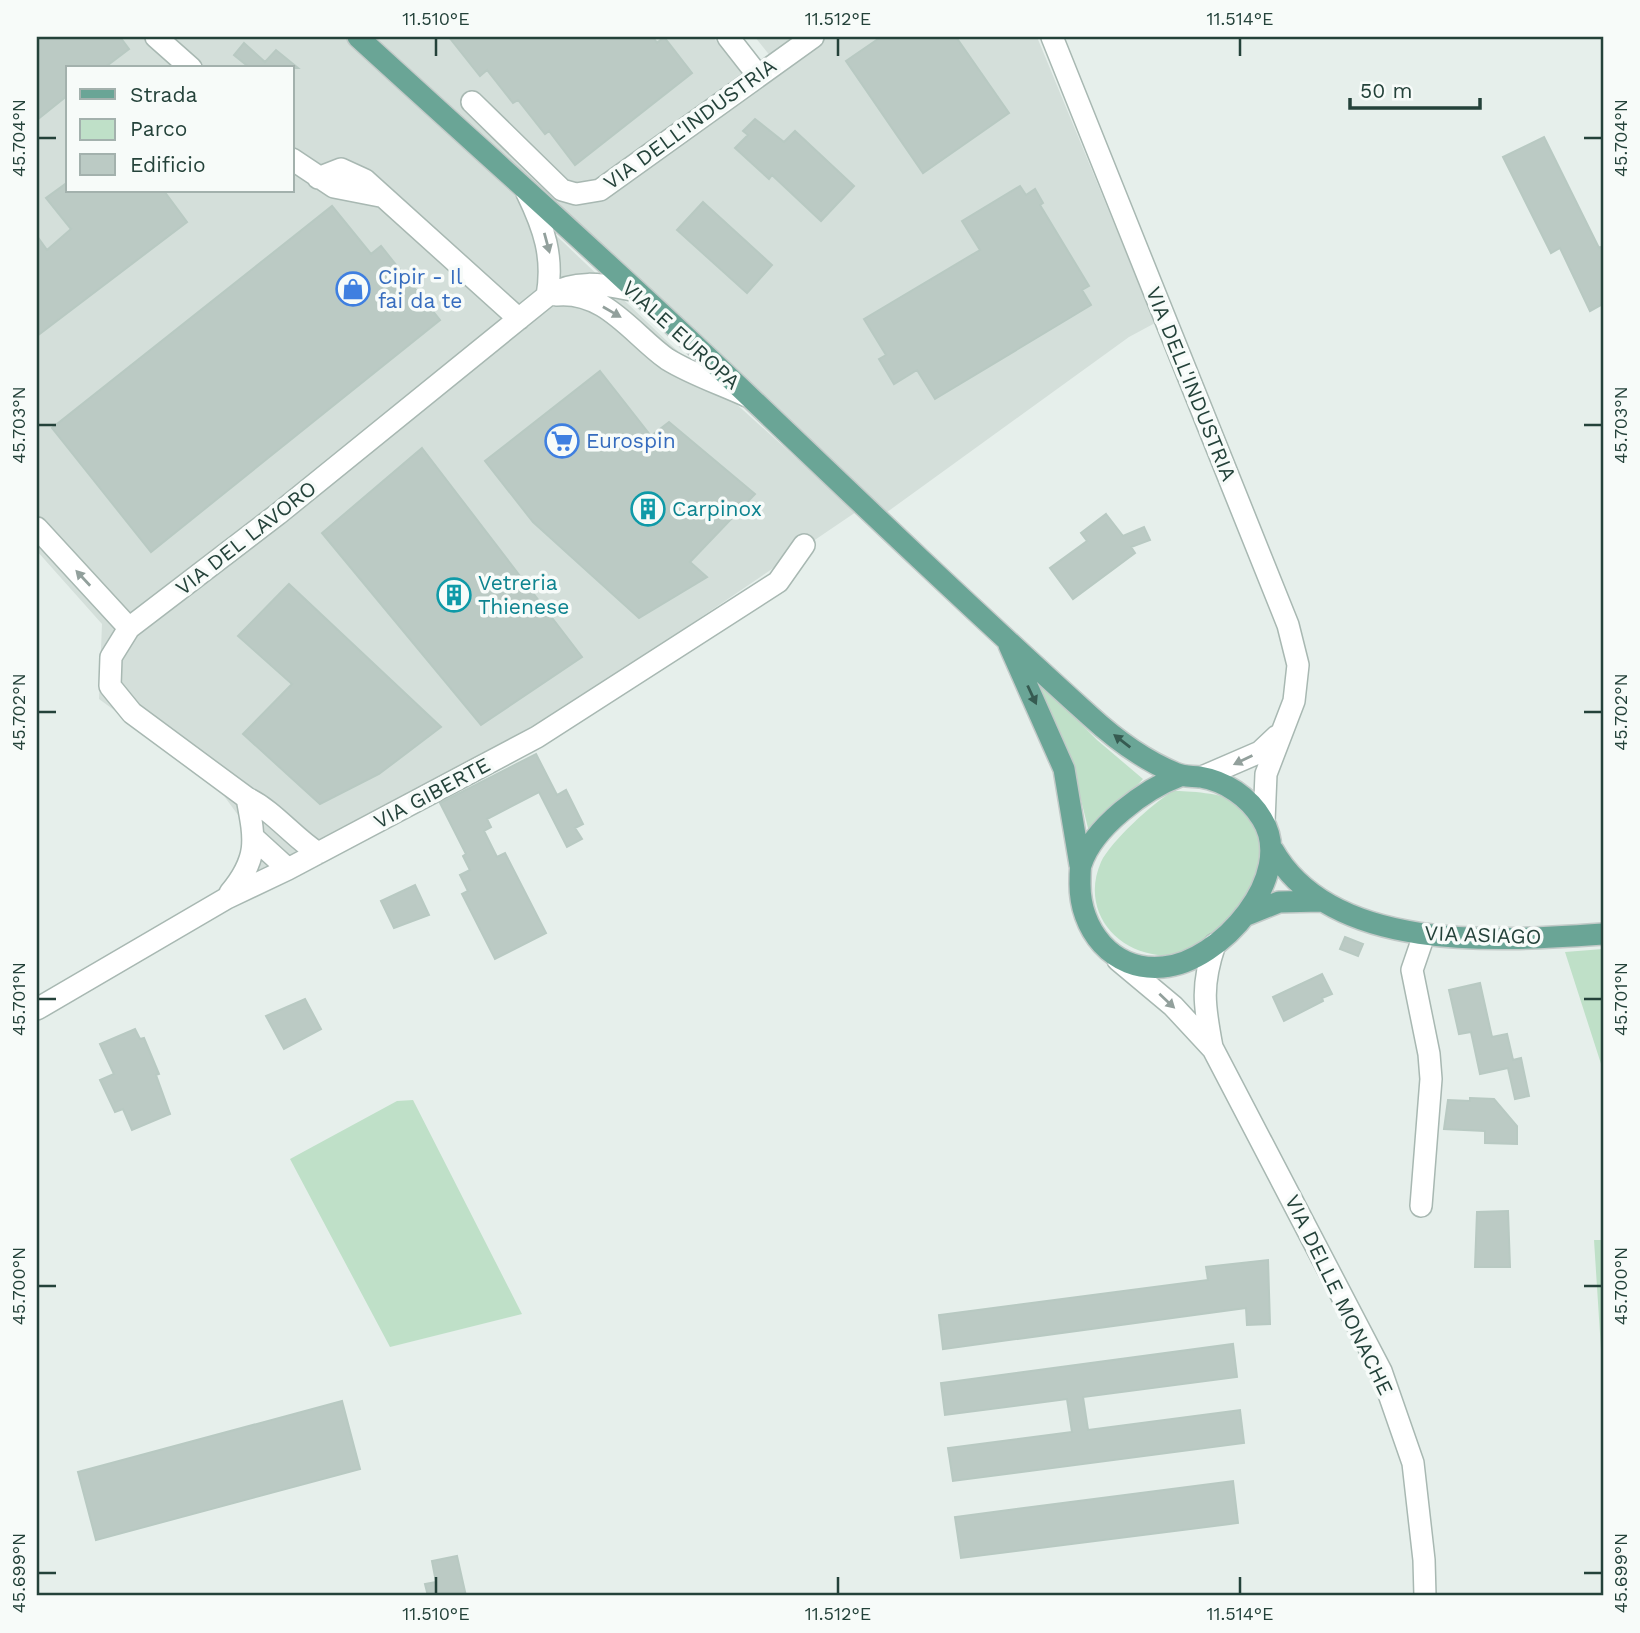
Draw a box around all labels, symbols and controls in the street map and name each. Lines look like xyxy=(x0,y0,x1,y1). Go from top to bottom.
text: 11.510°E xyxy=(402,8,470,29)
text: 11.512°E xyxy=(805,8,871,29)
text: 11.514°E xyxy=(1206,8,1274,29)
street label: VIA DELL'INDUSTRIA xyxy=(599,52,781,195)
legend xyxy=(66,66,294,192)
scale bar xyxy=(1350,66,1479,110)
text: 50 m xyxy=(1360,78,1412,103)
text: Strada xyxy=(130,82,198,107)
text: 45.704°N xyxy=(8,99,29,177)
text: 45.704°N xyxy=(1610,99,1631,177)
text: Parco xyxy=(130,116,187,141)
text: Edificio xyxy=(130,152,206,177)
one-way arrow xyxy=(542,232,553,254)
place label: Cipir - Il fai da te xyxy=(378,264,463,313)
shop icon: Cipir - Il fai da te xyxy=(334,270,372,308)
street label: VIALE EUROPA xyxy=(617,275,746,394)
street label: VIA DELL'INDUSTRIA xyxy=(1141,283,1242,485)
one-way arrow xyxy=(602,306,621,318)
text: 45.703°N xyxy=(8,386,29,464)
text: 45.703°N xyxy=(1610,386,1631,464)
supermarket icon: Eurospin xyxy=(543,422,581,460)
place label: Eurospin xyxy=(586,428,676,453)
street label: VIA DEL LAVORO xyxy=(170,475,321,600)
building icon: Carpinox xyxy=(629,490,667,528)
place label: Carpinox xyxy=(672,496,762,521)
one-way arrow xyxy=(75,569,91,587)
place label: Vetreria Thienese xyxy=(478,570,569,619)
building icon: Vetreria Thienese xyxy=(435,576,473,614)
text: 45.702°N xyxy=(8,673,29,751)
text: 45.702°N xyxy=(1610,673,1631,751)
one-way arrow xyxy=(1027,685,1038,706)
one-way arrow xyxy=(1113,735,1131,749)
street label: VIA GIBERTE xyxy=(369,751,494,834)
one-way arrow xyxy=(1233,755,1253,766)
street label: VIA ASIAGO xyxy=(1424,920,1542,949)
text: 45.701°N xyxy=(8,962,29,1036)
text: 45.701°N xyxy=(1610,962,1631,1036)
one-way arrow xyxy=(1158,992,1175,1008)
street label: VIA DELLE MONACHE xyxy=(1280,1190,1399,1399)
text: 45.700°N xyxy=(8,1247,29,1325)
text: 45.700°N xyxy=(1610,1247,1631,1325)
text: 45.699°N xyxy=(8,1533,29,1613)
text: 45.699°N xyxy=(1610,1533,1631,1613)
text: 11.510°E xyxy=(402,1603,470,1624)
text: 11.512°E xyxy=(805,1603,871,1624)
text: 11.514°E xyxy=(1206,1603,1274,1624)

